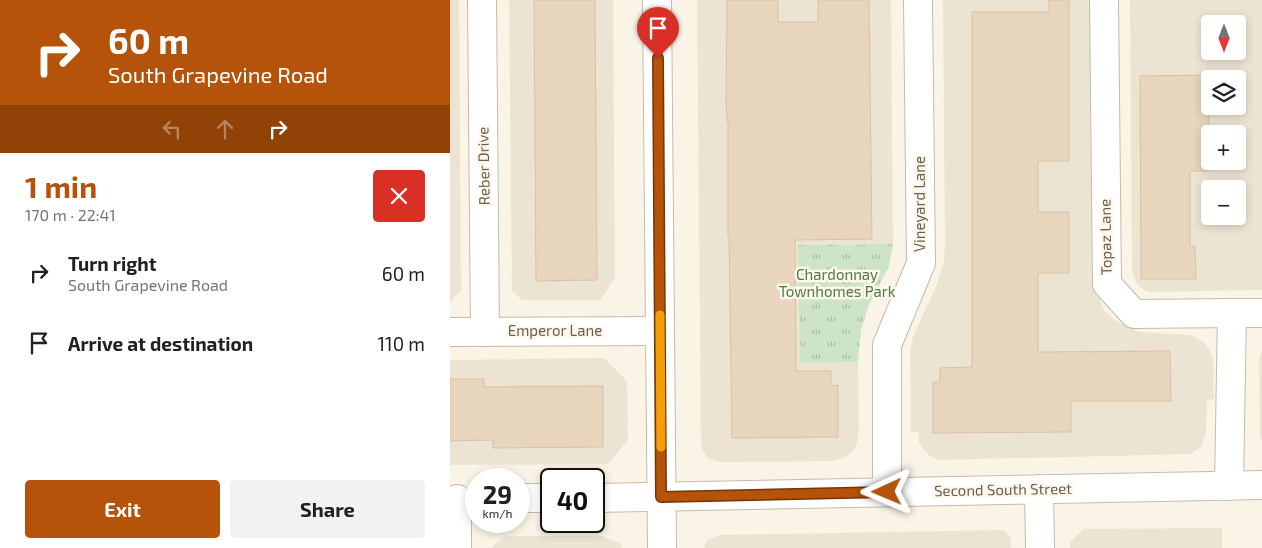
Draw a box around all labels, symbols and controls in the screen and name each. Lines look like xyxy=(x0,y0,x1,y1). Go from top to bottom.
pin xyxy=(637,7,679,58)
icon: arrive xyxy=(644,14,672,42)
north arrow xyxy=(1201,15,1246,60)
map controls xyxy=(1201,15,1246,225)
text: 60 m xyxy=(108,19,189,61)
icon: right xyxy=(25,20,90,85)
text: South Grapevine Road xyxy=(108,61,328,87)
button: layers xyxy=(1201,70,1246,115)
icon: left xyxy=(158,115,186,143)
icon: ahead xyxy=(211,115,239,143)
icon: right xyxy=(264,115,292,143)
button: + xyxy=(1201,125,1246,170)
street label: Reber Drive xyxy=(473,127,493,205)
street label: Vineyard Lane xyxy=(910,156,928,252)
text: 1 min xyxy=(25,168,97,204)
button: close xyxy=(373,170,425,222)
button: − xyxy=(1201,180,1246,225)
street label: Topaz Lane xyxy=(1095,199,1115,275)
text: 170 m · 22:41 xyxy=(25,205,116,224)
text: Turn right xyxy=(68,252,156,275)
icon: right xyxy=(25,259,53,287)
text: 60 m xyxy=(382,262,425,285)
park label: Chardonnay Townhomes Park xyxy=(779,265,896,300)
text: South Grapevine Road xyxy=(68,275,228,294)
street label: Emperor Lane xyxy=(508,321,602,339)
icon: arrive xyxy=(25,329,53,357)
text: Arrive at destination xyxy=(68,332,253,355)
text: 110 m xyxy=(378,332,425,355)
position arrow xyxy=(860,465,912,517)
speed limit sign: 40 xyxy=(540,468,605,533)
text: 29 xyxy=(483,479,512,509)
street label: Second South Street xyxy=(934,479,1072,499)
button: Exit xyxy=(25,480,220,538)
button: Share xyxy=(230,480,425,538)
text: km/h xyxy=(483,506,512,520)

